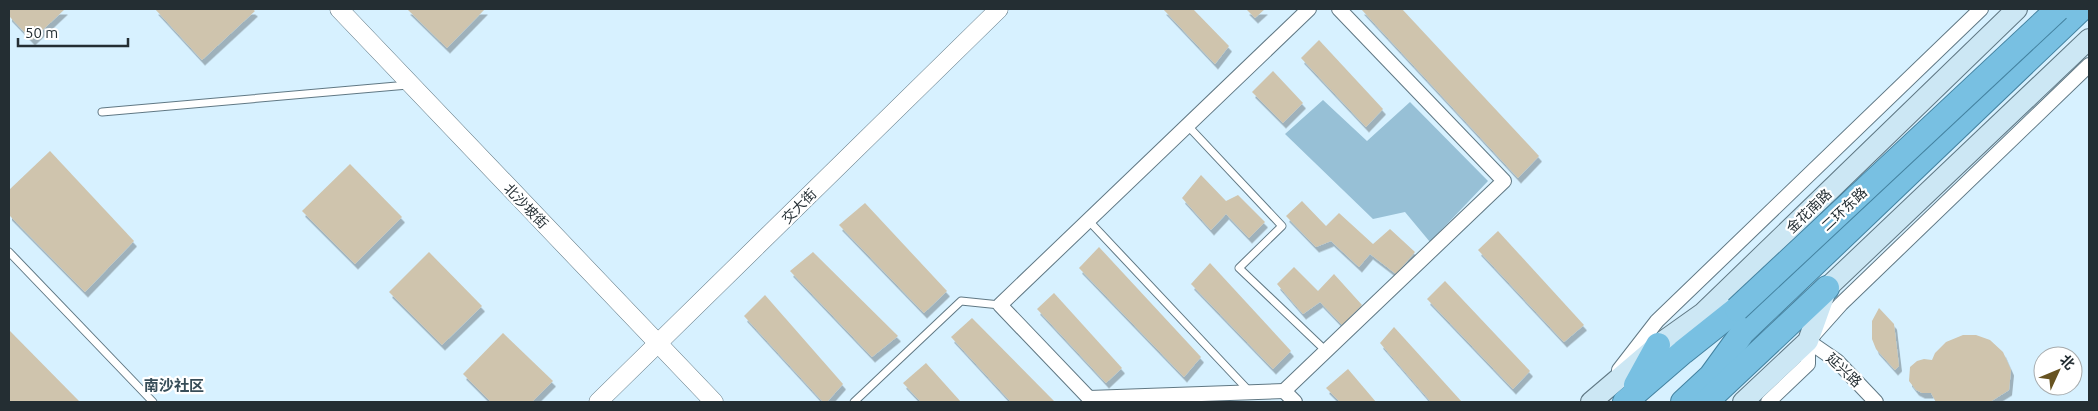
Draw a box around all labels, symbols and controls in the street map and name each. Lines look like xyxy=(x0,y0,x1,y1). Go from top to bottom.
scale bar xyxy=(18,15,128,47)
text: 50 m xyxy=(25,24,58,41)
street label: 北沙坡街 xyxy=(501,180,551,232)
street label: 二环东路 xyxy=(1818,184,1870,234)
street label: 交大街 xyxy=(778,185,820,227)
street label: 金花南路 xyxy=(1783,186,1835,236)
north arrow xyxy=(2033,346,2083,396)
street label: 延兴路 xyxy=(1823,350,1865,390)
text: 北 xyxy=(2057,351,2078,373)
district label: 南沙社区 xyxy=(144,377,204,394)

